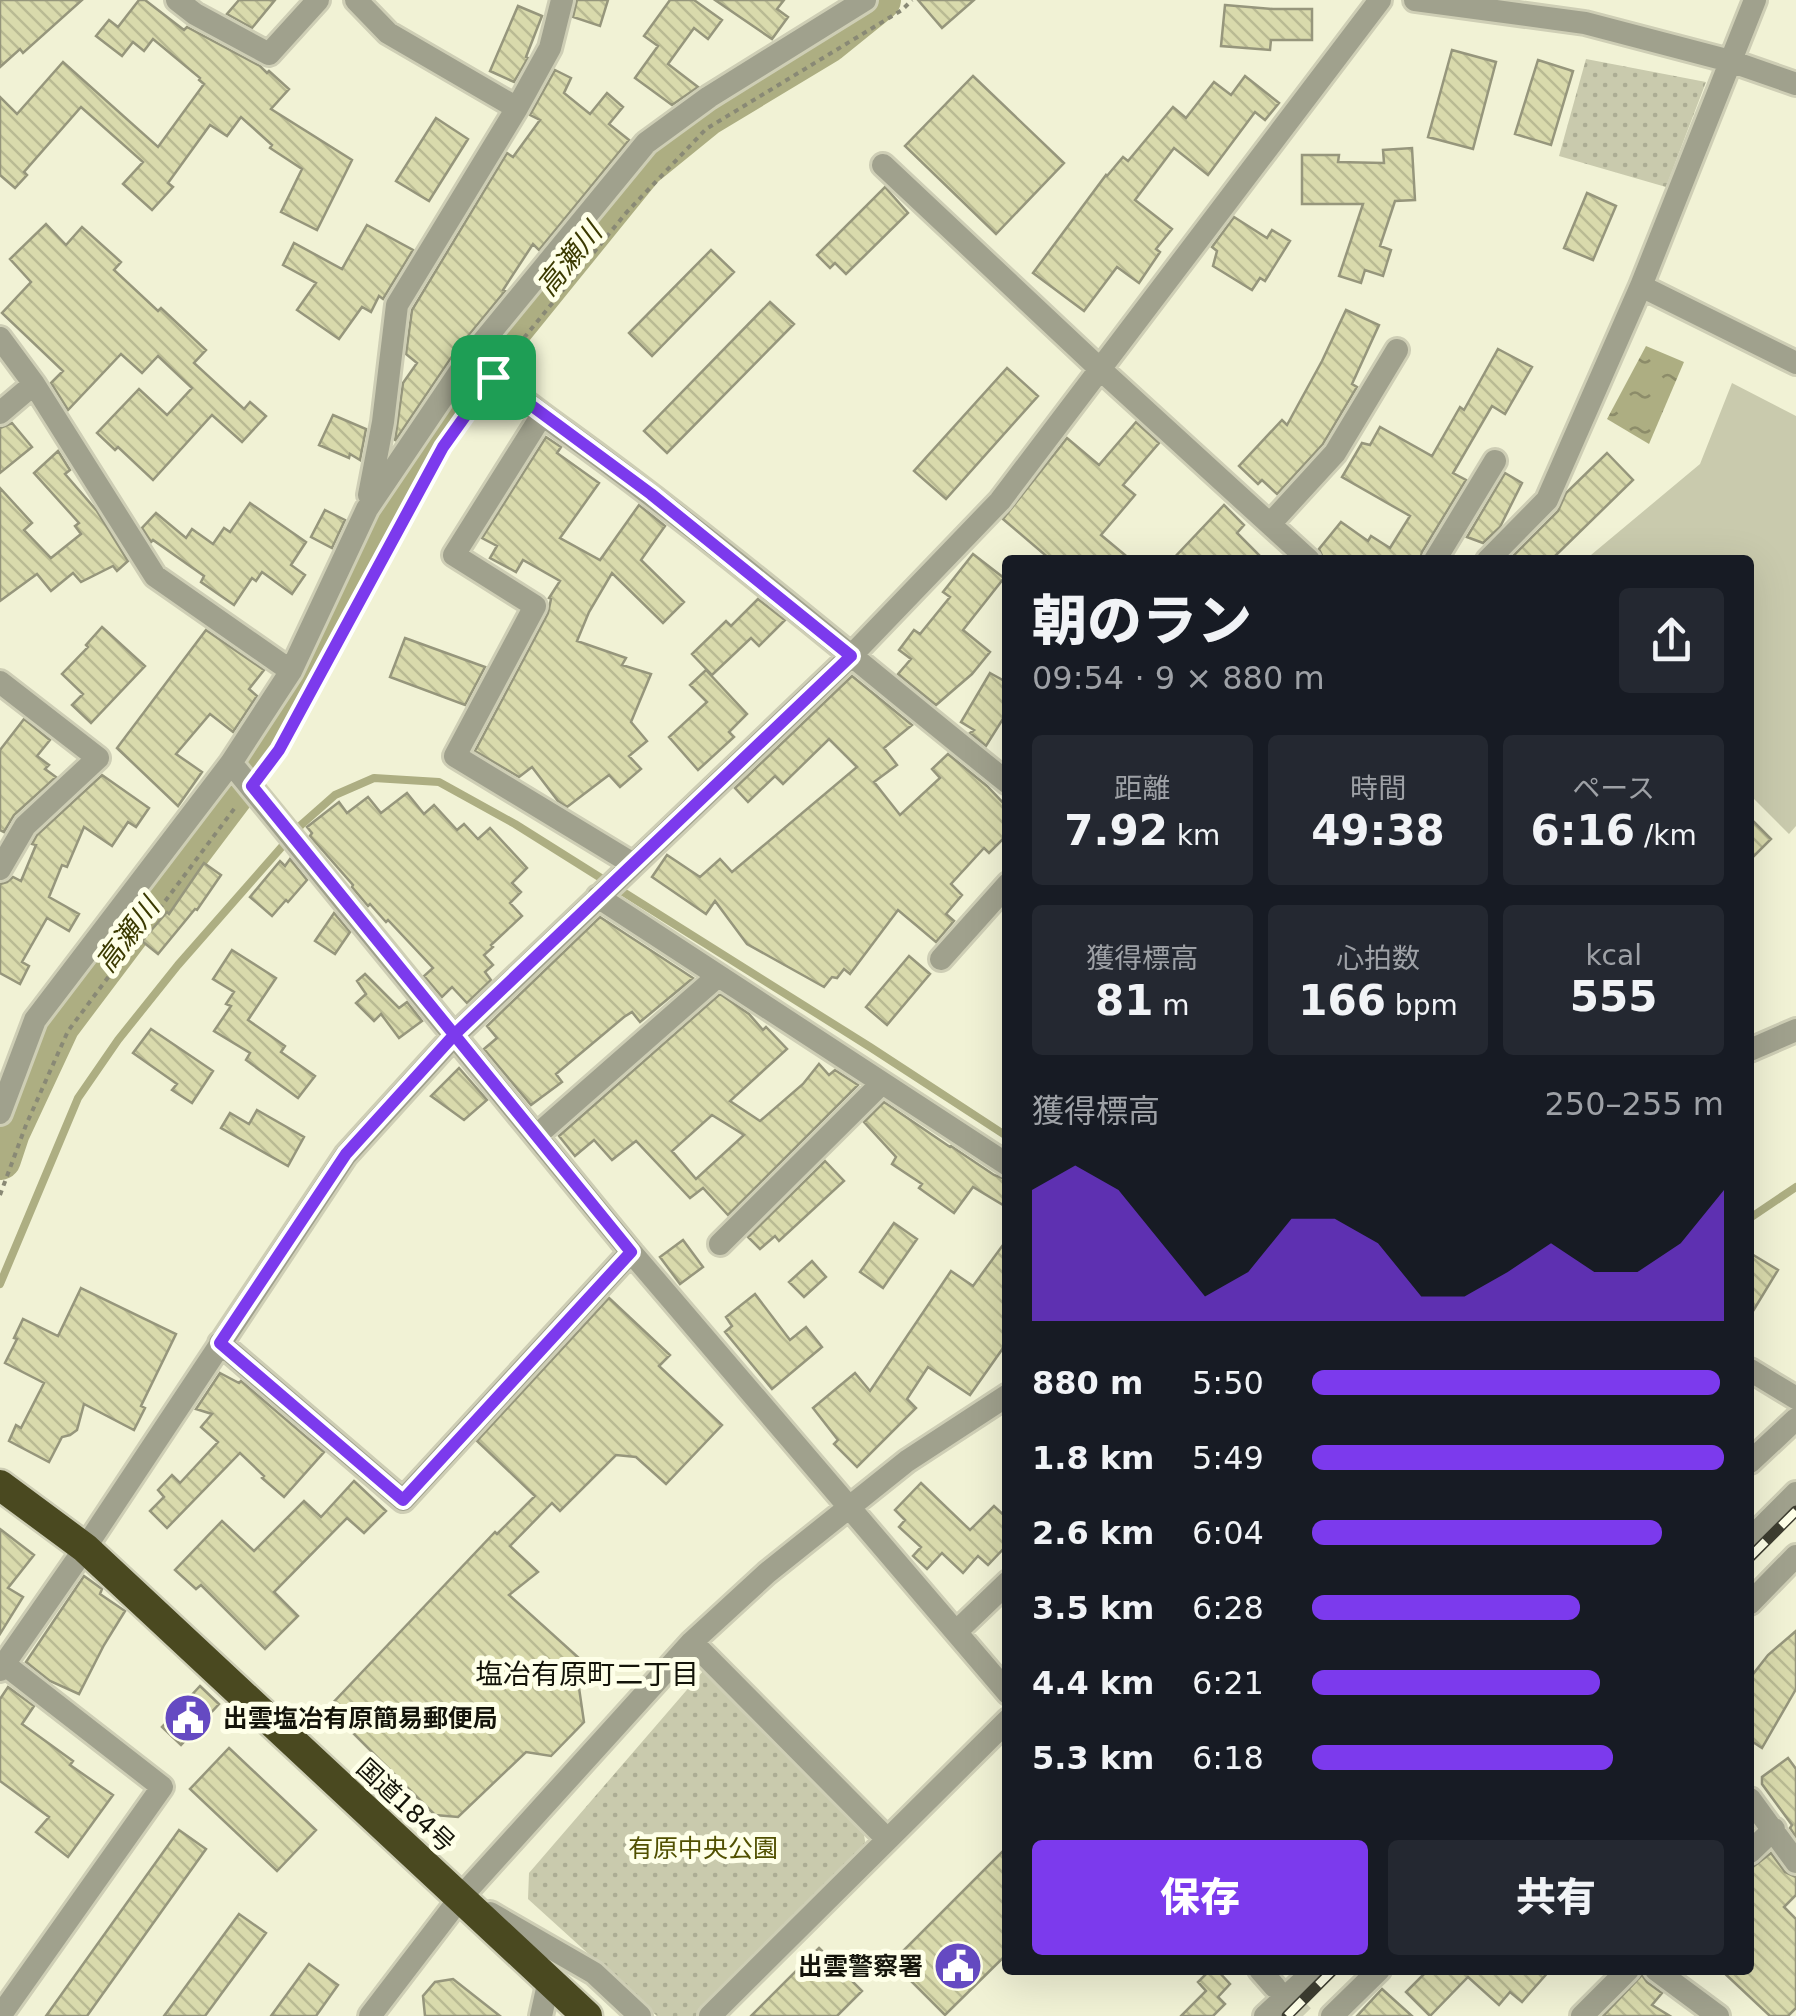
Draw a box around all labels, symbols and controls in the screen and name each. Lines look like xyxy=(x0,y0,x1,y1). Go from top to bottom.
water label: 高瀬川 xyxy=(530,214,611,302)
pin xyxy=(451,335,536,420)
icon: arrive xyxy=(466,350,521,405)
button: share xyxy=(1619,588,1724,693)
text: 朝のラン xyxy=(1032,589,1252,653)
text: 09:54 · 9 × 880 m xyxy=(1032,659,1325,697)
text: 距離 xyxy=(1114,772,1170,805)
text: 時間 xyxy=(1350,772,1406,805)
text: ペース xyxy=(1572,772,1655,805)
text: 7.92 xyxy=(1064,806,1168,855)
text: 49:38 xyxy=(1311,806,1445,855)
text: 6:16 xyxy=(1531,806,1635,855)
text: km xyxy=(1168,819,1220,852)
text: /km xyxy=(1635,819,1697,852)
water label: 高瀬川 xyxy=(89,889,168,979)
text: kcal xyxy=(1585,939,1642,972)
text: 獲得標高 xyxy=(1086,942,1198,975)
text: 心拍数 xyxy=(1336,942,1420,975)
text: 555 xyxy=(1570,972,1658,1021)
text: 81 xyxy=(1095,976,1153,1025)
text: 166 xyxy=(1298,976,1386,1025)
text: m xyxy=(1153,989,1190,1022)
text: bpm xyxy=(1386,989,1458,1022)
text: 250–255 m xyxy=(1545,1085,1724,1123)
text: 獲得標高 xyxy=(1032,1092,1160,1130)
text: 880 m xyxy=(1032,1364,1143,1402)
text: 5:50 xyxy=(1192,1364,1264,1402)
text: 1.8 km xyxy=(1032,1439,1154,1477)
text: 5:49 xyxy=(1192,1439,1264,1477)
text: 2.6 km xyxy=(1032,1514,1154,1552)
text: 6:04 xyxy=(1192,1514,1264,1552)
text: 3.5 km xyxy=(1032,1589,1154,1627)
text: 6:28 xyxy=(1192,1589,1264,1627)
district label: 塩冶有原町二丁目 xyxy=(475,1658,699,1691)
text: 4.4 km xyxy=(1032,1664,1154,1702)
text: 6:21 xyxy=(1192,1664,1264,1702)
public building icon: 出雲塩冶有原簡易郵便局 xyxy=(162,1692,214,1744)
place label: 出雲塩冶有原簡易郵便局 xyxy=(223,1704,498,1733)
text: 5.3 km xyxy=(1032,1739,1154,1777)
text: 6:18 xyxy=(1192,1739,1264,1777)
street label: 国道184号 xyxy=(351,1753,460,1858)
park label: 有原中央公園 xyxy=(628,1834,778,1863)
button: 保存 xyxy=(1032,1840,1368,1955)
button: 共有 xyxy=(1388,1840,1724,1955)
public building icon: 出雲警察署 xyxy=(932,1940,984,1992)
place label: 出雲警察署 xyxy=(798,1952,923,1981)

